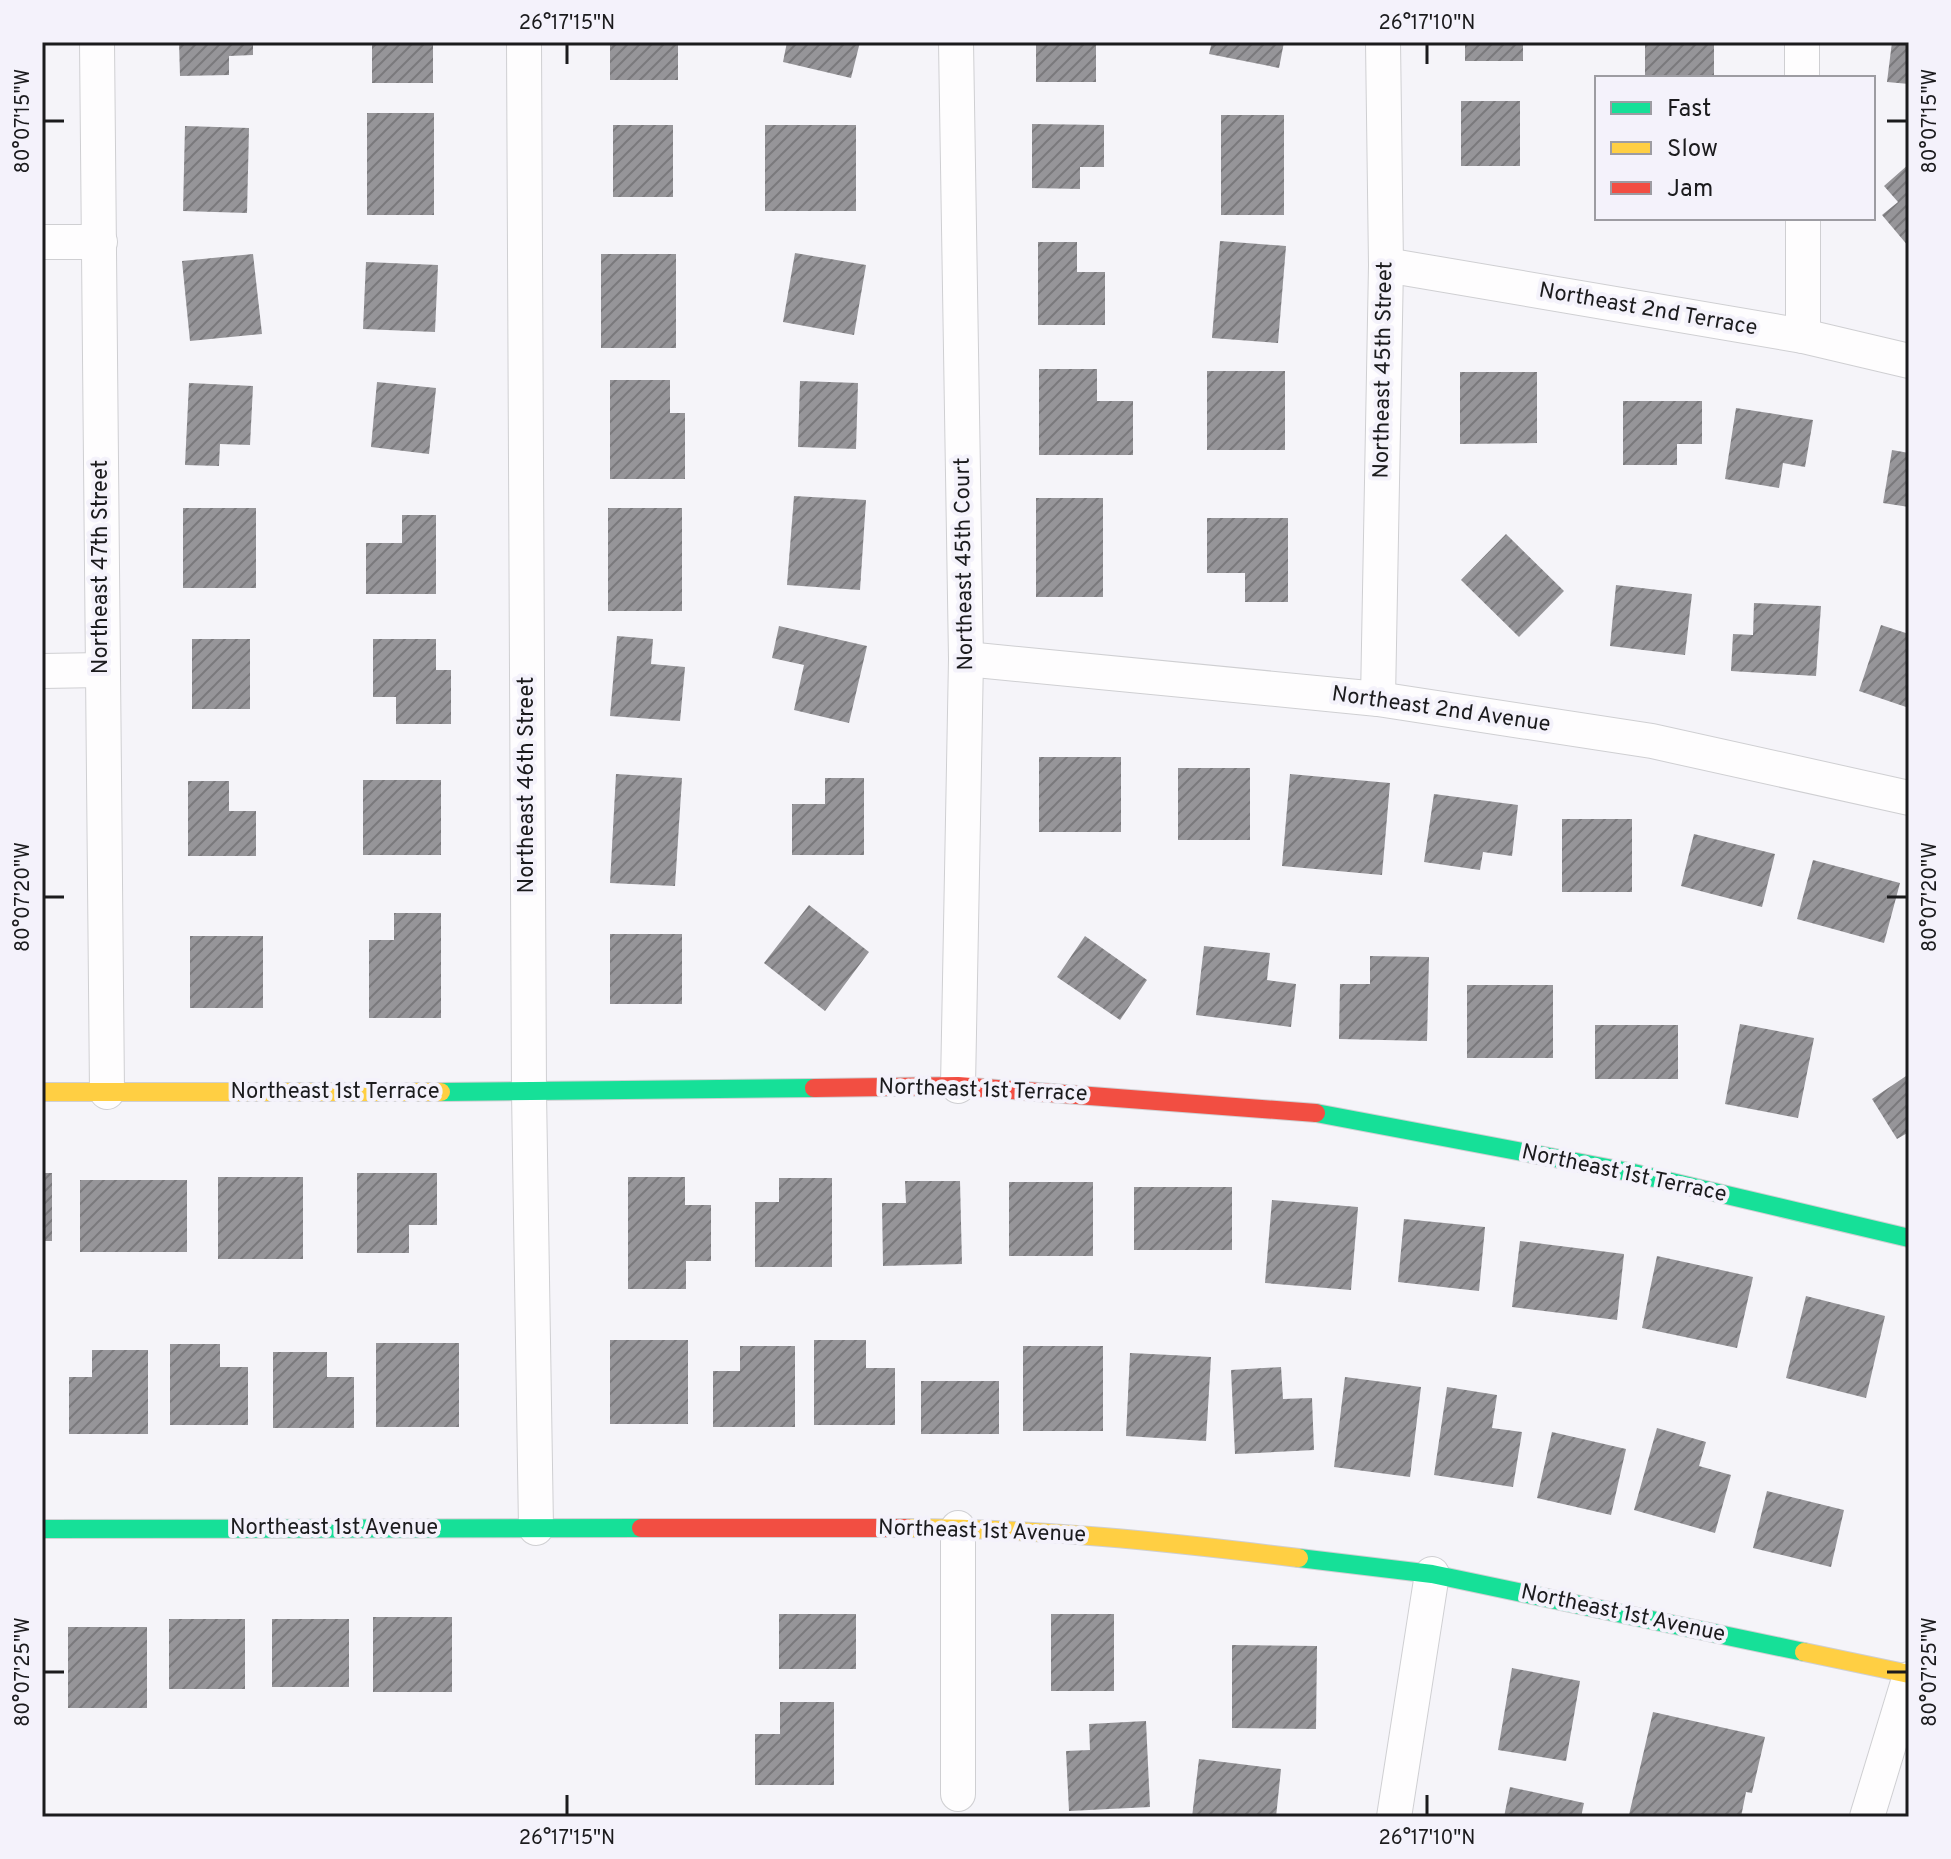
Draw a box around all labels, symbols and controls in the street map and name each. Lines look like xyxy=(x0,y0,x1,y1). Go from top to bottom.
text: 26°17'15"N xyxy=(519,11,615,37)
text: 26°17'10"N xyxy=(1379,11,1475,37)
text: 80°07'15"W xyxy=(11,69,37,173)
text: 80°07'15"W xyxy=(1918,69,1944,173)
legend xyxy=(1595,76,1875,220)
text: Fast xyxy=(1667,95,1711,125)
text: Slow xyxy=(1667,135,1718,165)
text: Jam xyxy=(1667,175,1713,205)
street label: Northeast 45th Street xyxy=(1369,261,1399,479)
street label: Northeast 2nd Terrace xyxy=(1537,277,1759,343)
street label: Northeast 45th Court xyxy=(950,457,980,671)
street label: Northeast 47th Street xyxy=(88,460,115,674)
street label: Northeast 46th Street xyxy=(514,677,541,893)
street label: Northeast 2nd Avenue xyxy=(1330,681,1552,739)
text: 80°07'20"W xyxy=(11,842,37,952)
text: 80°07'20"W xyxy=(1918,842,1944,952)
street label: Northeast 1st Terrace xyxy=(878,1074,1088,1108)
street label: Northeast 1st Terrace xyxy=(231,1079,440,1106)
street label: Northeast 1st Terrace xyxy=(1519,1139,1729,1209)
street label: Northeast 1st Avenue xyxy=(230,1515,438,1542)
street label: Northeast 1st Avenue xyxy=(878,1515,1086,1549)
street label: Northeast 1st Avenue xyxy=(1518,1579,1728,1649)
text: 80°07'25"W xyxy=(11,1617,37,1727)
text: 80°07'25"W xyxy=(1918,1617,1944,1727)
text: 26°17'15"N xyxy=(519,1826,615,1852)
text: 26°17'10"N xyxy=(1379,1826,1475,1852)

